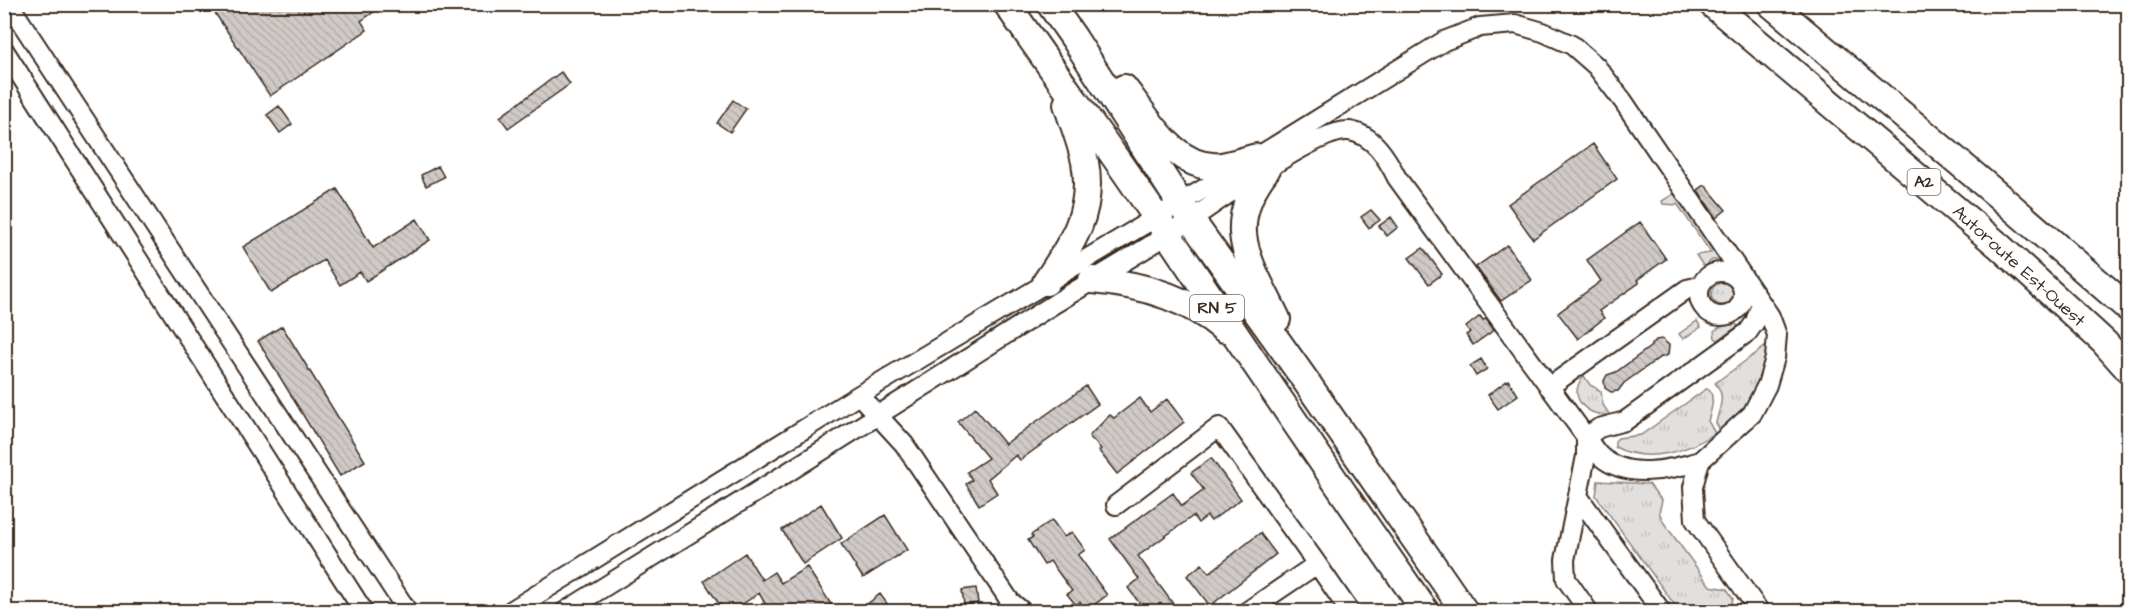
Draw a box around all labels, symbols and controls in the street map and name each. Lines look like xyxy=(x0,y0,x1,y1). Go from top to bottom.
road number: A2 xyxy=(1908,169,1940,195)
street label: Autoroute Est-Ouest xyxy=(1947,199,2092,333)
road number: RN 5 xyxy=(1190,295,1244,321)

